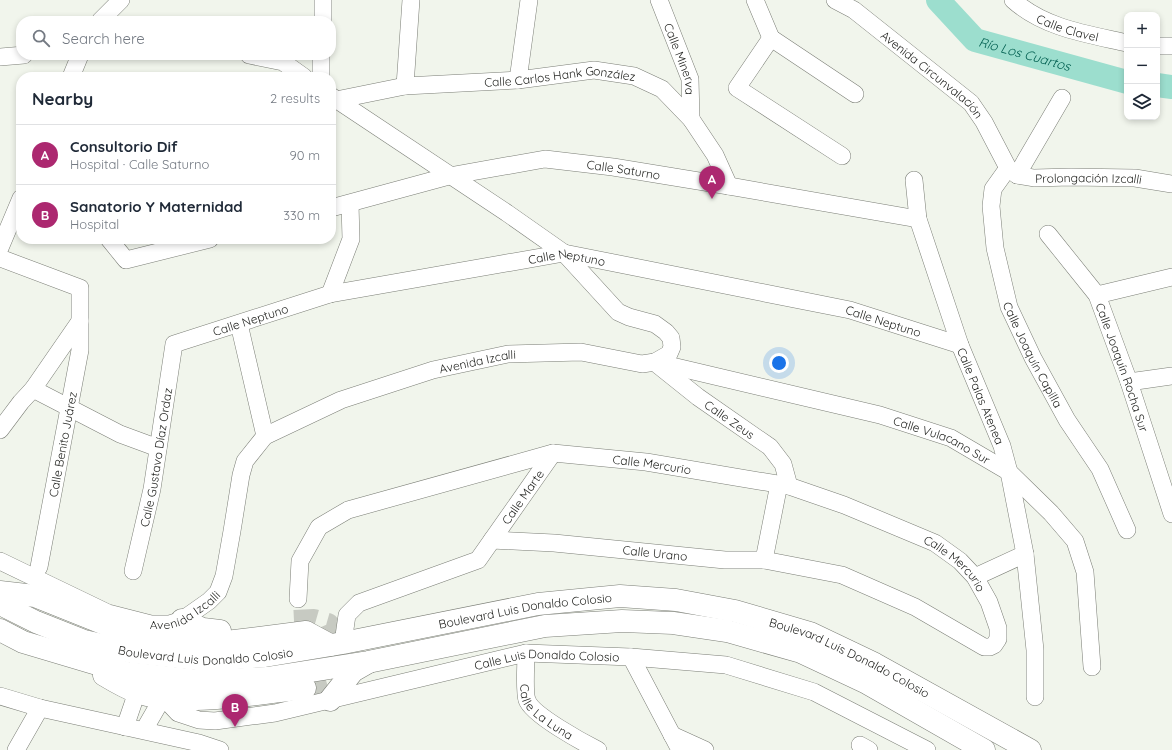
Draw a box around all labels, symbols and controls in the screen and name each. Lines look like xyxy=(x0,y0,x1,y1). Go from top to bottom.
street label: Calle Clavel xyxy=(1034,10,1100,44)
map controls xyxy=(1124,12,1160,120)
button: + xyxy=(1124,12,1160,48)
search box xyxy=(16,16,336,60)
street label: Calle Minerva xyxy=(661,21,698,95)
icon: search xyxy=(30,27,52,49)
street label: Avenida Circunvalación xyxy=(878,27,987,121)
text: Search here xyxy=(62,29,145,48)
water label: Río Los Cuartos xyxy=(977,33,1073,74)
button: − xyxy=(1124,48,1160,84)
street label: Calle Carlos Hank González xyxy=(484,63,637,89)
button: layers xyxy=(1124,84,1160,120)
text: Nearby xyxy=(32,88,93,109)
text: 2 results xyxy=(270,90,320,106)
text: Consultorio Dif xyxy=(70,137,178,156)
text: A xyxy=(41,147,49,163)
text: 90 m xyxy=(290,147,320,163)
text: Hospital · Calle Saturno xyxy=(70,156,209,172)
street label: Calle Saturno xyxy=(586,156,662,182)
pin: A xyxy=(699,166,725,199)
street label: Prolongación Izcalli xyxy=(1035,169,1143,187)
text: Sanatorio Y Maternidad xyxy=(70,197,243,216)
text: B xyxy=(41,207,49,223)
text: 330 m xyxy=(283,207,320,223)
text: Hospital xyxy=(70,216,119,232)
street label: Calle Neptuno xyxy=(527,245,607,269)
street label: Calle Neptuno xyxy=(211,300,290,339)
street label: Calle Joaquín Capilla xyxy=(1001,300,1066,410)
street label: Calle Joaquín Rocha Sur xyxy=(1093,301,1152,434)
street label: Calle Neptuno xyxy=(845,302,923,340)
street label: Calle Palas Atenea xyxy=(954,345,1008,446)
street label: Avenida Izcalli xyxy=(438,346,516,376)
your location xyxy=(769,353,789,373)
street label: Calle Gustavo Díaz Ordaz xyxy=(136,387,175,528)
street label: Calle Benito Juárez xyxy=(45,390,80,498)
street label: Calle Zeus xyxy=(702,397,758,442)
street label: Calle Vulacano Sur xyxy=(892,412,993,467)
street label: Calle Mercurio xyxy=(612,451,692,477)
street label: Calle Marte xyxy=(498,466,547,527)
street label: Calle Mercurio xyxy=(922,532,989,594)
street label: Calle Urano xyxy=(622,542,688,564)
street label: Avenida Izcalli xyxy=(150,587,223,632)
street label: Boulevard Luis Donaldo Colosio xyxy=(437,589,613,631)
street label: Boulevard Luis Donaldo Colosio xyxy=(767,614,932,700)
street label: Boulevard Luis Donaldo Colosio xyxy=(117,642,294,668)
street label: Calle Luis Donaldo Colosio xyxy=(473,645,620,673)
street label: Calle La Luna xyxy=(518,684,576,742)
pin: B xyxy=(222,694,248,727)

